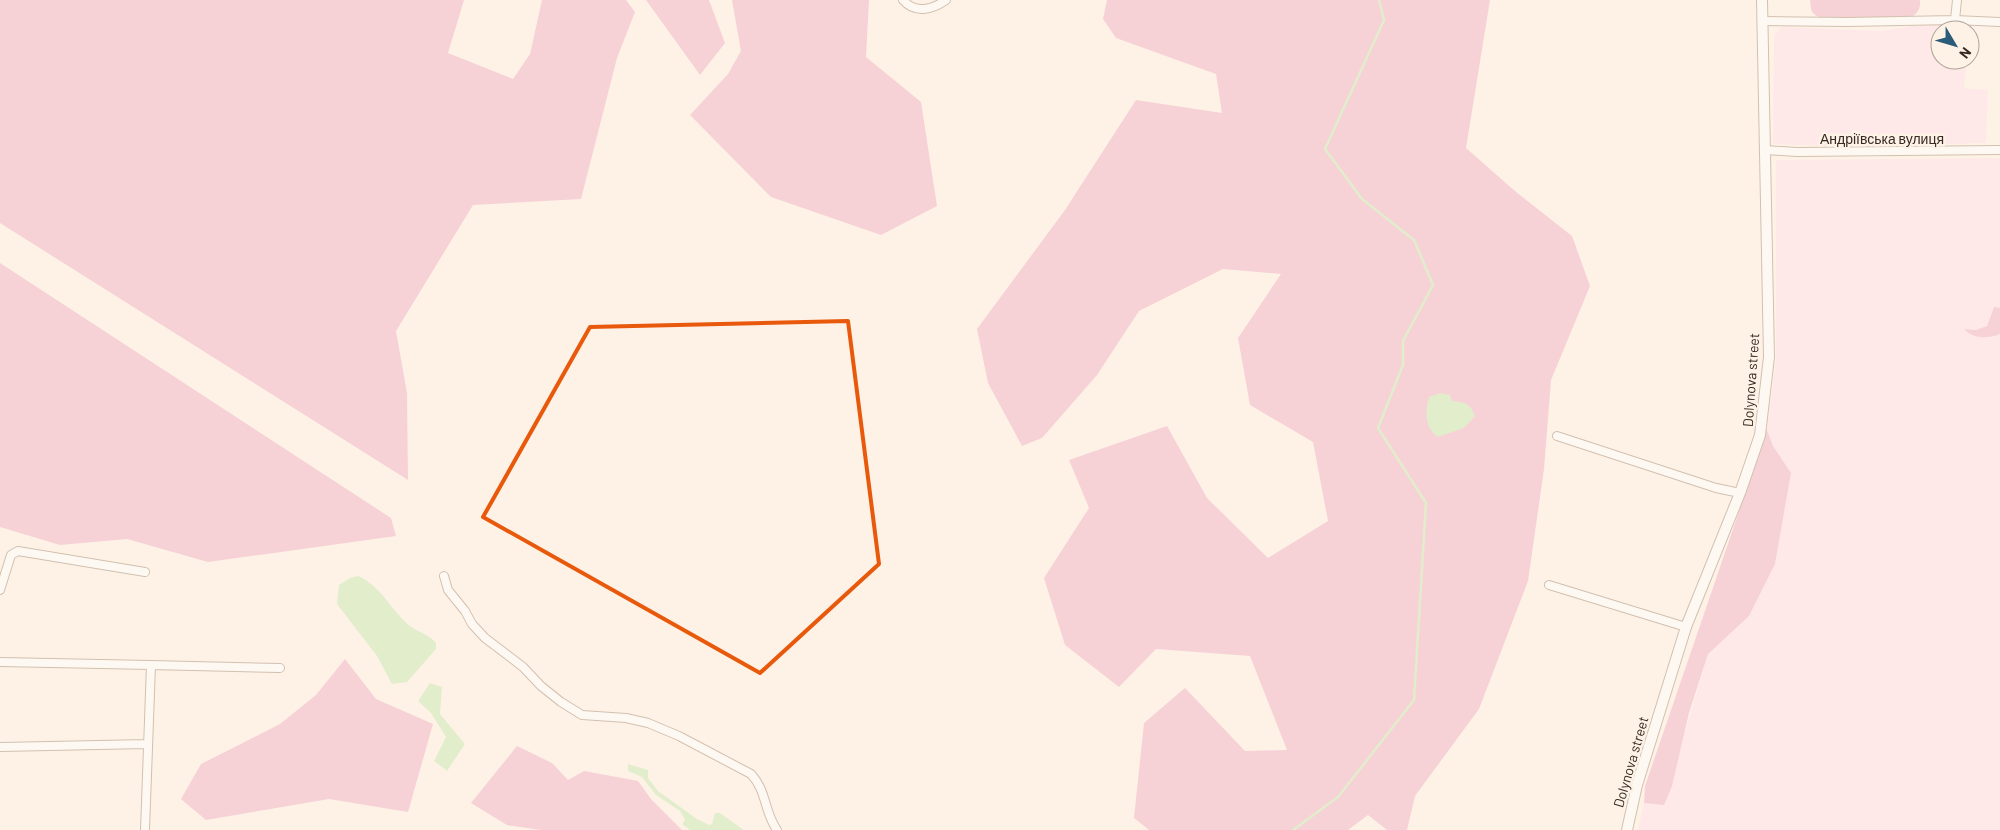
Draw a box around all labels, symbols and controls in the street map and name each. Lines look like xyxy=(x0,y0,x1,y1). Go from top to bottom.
north arrow xyxy=(1930,20,1980,70)
text: N xyxy=(1956,44,1975,62)
street label: Андріївська вулиця xyxy=(1820,130,1944,147)
street label: Dolynova street xyxy=(1739,333,1762,427)
street label: Dolynova street xyxy=(1609,714,1652,809)

